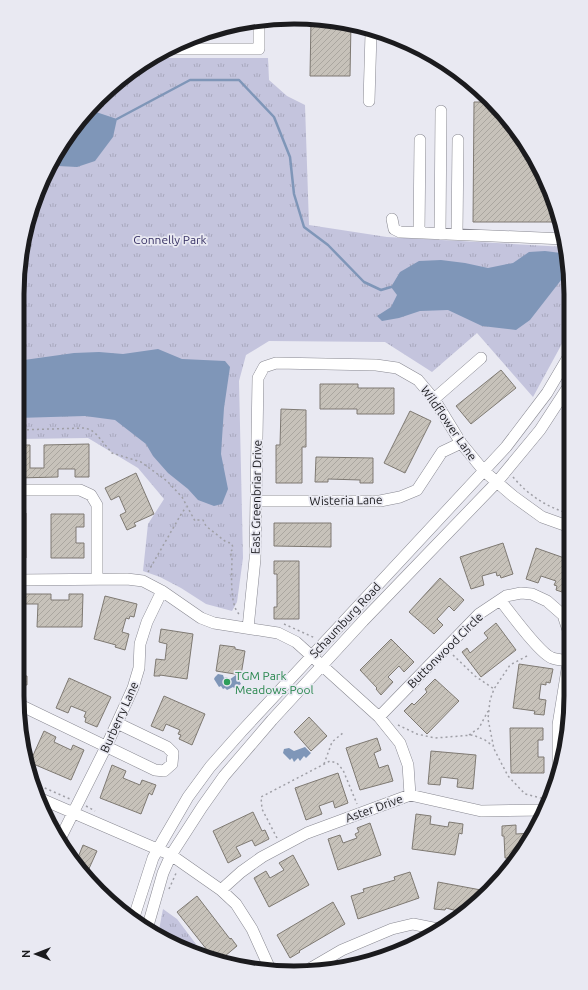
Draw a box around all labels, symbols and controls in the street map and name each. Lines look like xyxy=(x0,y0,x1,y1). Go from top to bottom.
park label: Connelly Park xyxy=(133,233,207,246)
street label: Wildflower Lane xyxy=(418,383,480,463)
street label: East Greenbriar Drive xyxy=(249,440,263,554)
street label: Wisteria Lane xyxy=(309,493,383,507)
street label: Schaumburg Road xyxy=(307,580,383,660)
street label: Buttonwood Circle xyxy=(405,610,485,690)
place label: TGM Park Meadows Pool xyxy=(235,669,314,696)
marker: TGM Park Meadows Pool xyxy=(222,677,232,687)
street label: Burberry Lane xyxy=(98,679,140,755)
street label: Aster Drive xyxy=(344,792,404,824)
north arrow xyxy=(16,934,56,974)
text: N xyxy=(20,950,32,958)

